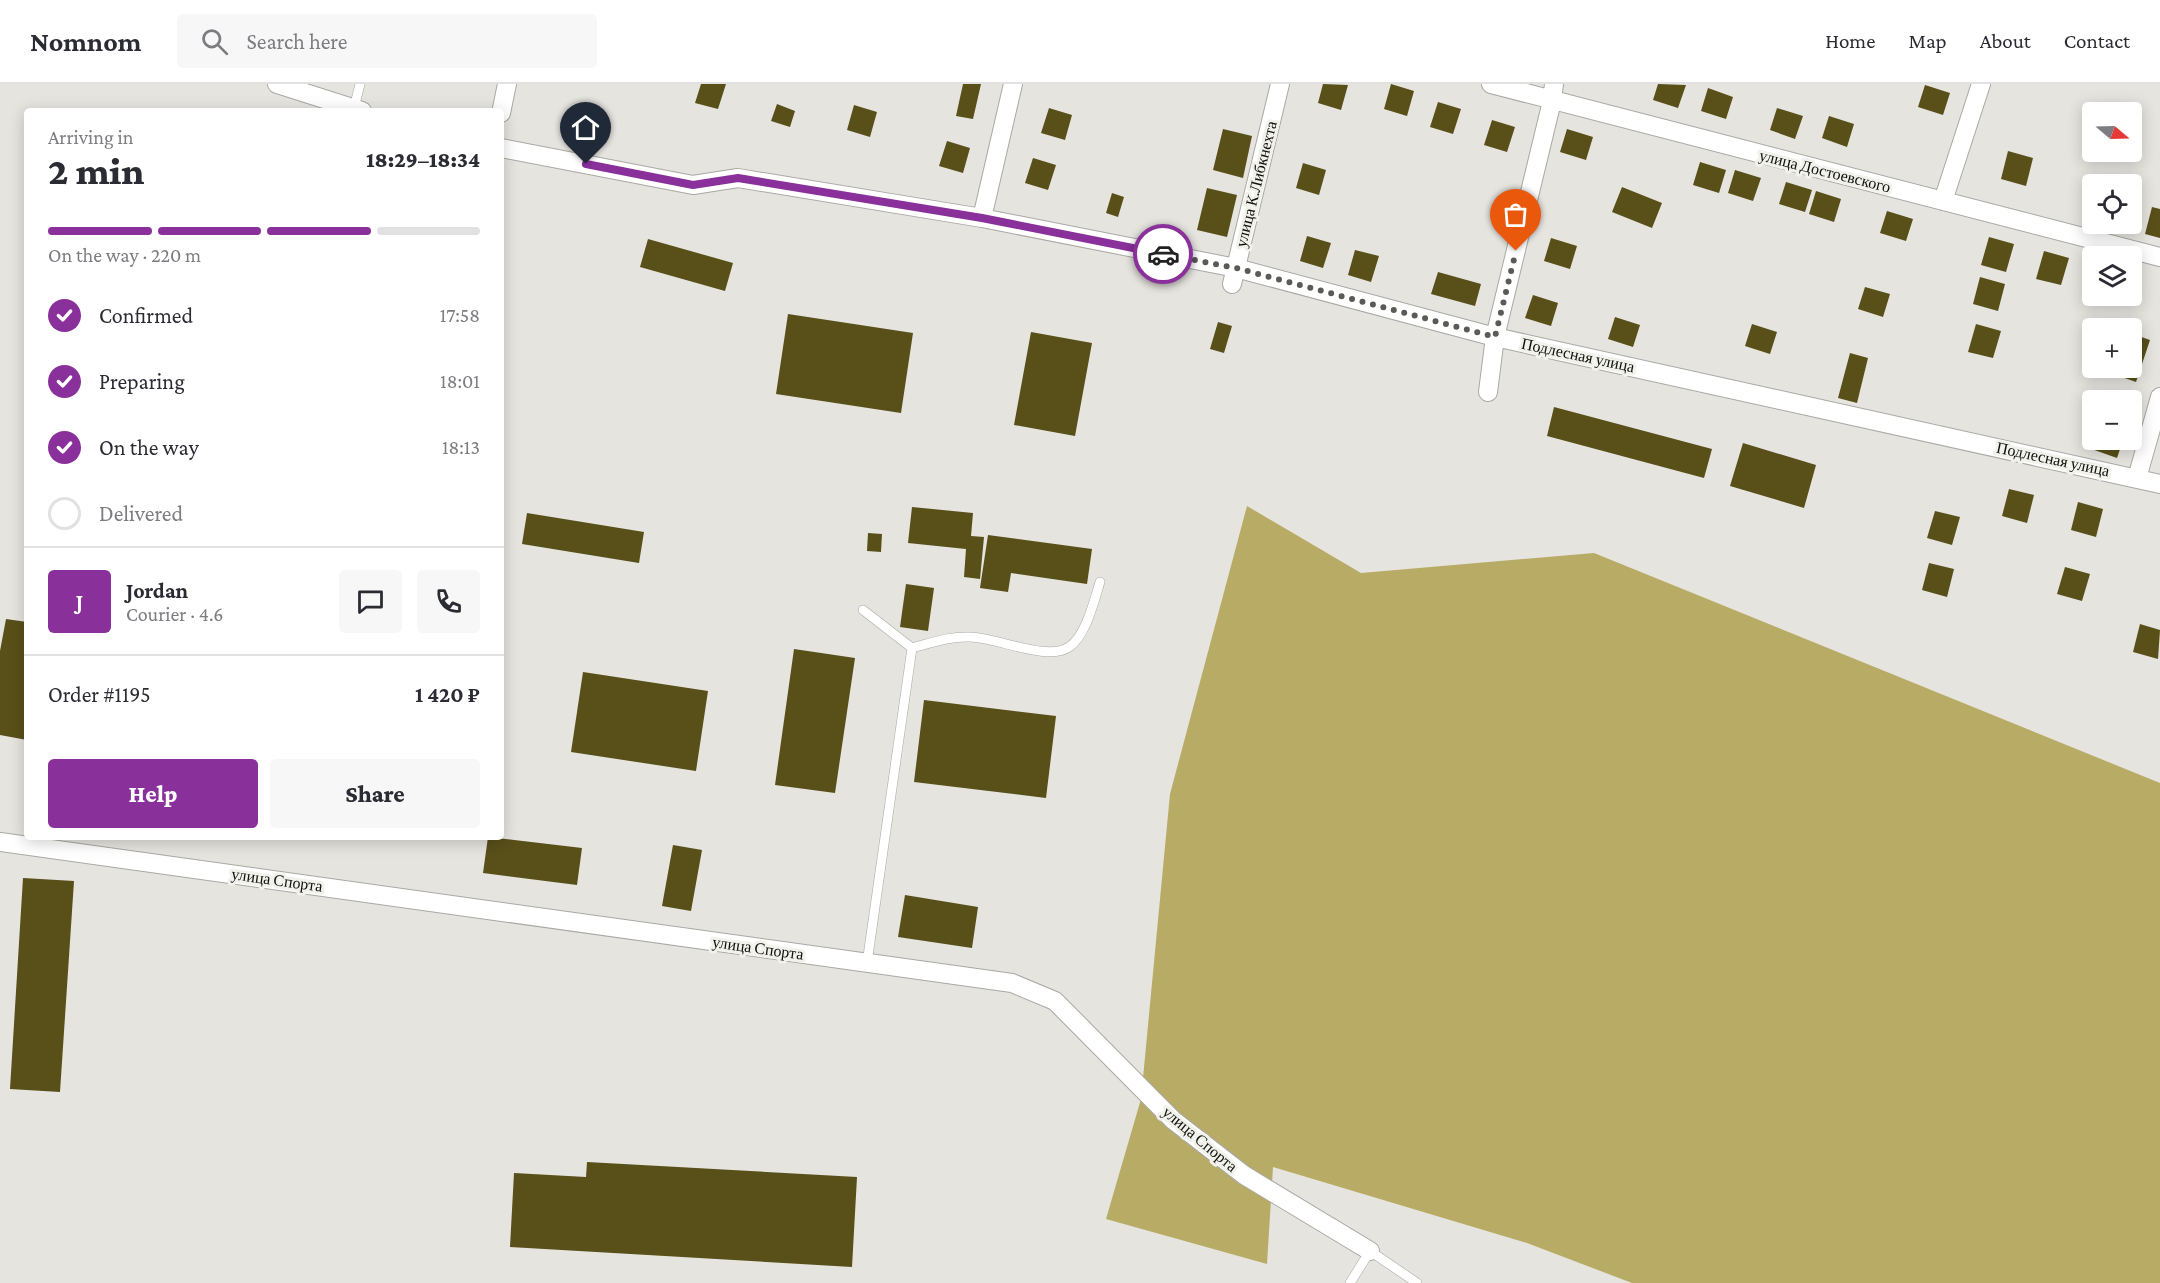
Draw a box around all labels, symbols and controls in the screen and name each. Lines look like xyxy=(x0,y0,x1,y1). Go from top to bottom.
search box xyxy=(177,14,597,68)
icon: search xyxy=(198,25,231,58)
text: Nomnom xyxy=(30,26,141,57)
text: Search here xyxy=(246,29,347,54)
text: Home xyxy=(1825,29,1875,53)
text: Map xyxy=(1908,29,1947,53)
text: About xyxy=(1980,29,2031,53)
text: Contact xyxy=(2064,29,2130,53)
pin xyxy=(560,102,611,164)
north arrow xyxy=(2082,102,2142,162)
map controls xyxy=(2082,102,2142,450)
icon: home xyxy=(569,111,602,144)
street label: улица К.Либкнехта xyxy=(1232,119,1281,249)
text: Arriving in xyxy=(48,126,133,148)
street label: улица Достоевского xyxy=(1757,146,1892,197)
text: 18:29–18:34 xyxy=(366,147,480,172)
text: 2 min xyxy=(48,149,144,192)
button: locate xyxy=(2082,174,2142,234)
pin xyxy=(1490,189,1541,251)
icon: bag xyxy=(1499,198,1532,231)
courier xyxy=(1133,224,1193,284)
icon: car xyxy=(1147,238,1180,271)
text: On the way · 220 m xyxy=(48,244,201,266)
button: layers xyxy=(2082,246,2142,306)
icon: check xyxy=(48,299,81,332)
text: Confirmed xyxy=(99,303,193,328)
text: 17:58 xyxy=(440,304,480,326)
button: + xyxy=(2082,318,2142,378)
street label: Подлесная улица xyxy=(1520,335,1636,376)
icon: check xyxy=(48,365,81,398)
text: Preparing xyxy=(99,369,185,394)
text: 18:01 xyxy=(440,370,480,392)
button: − xyxy=(2082,390,2142,450)
icon: check xyxy=(48,431,81,464)
text: On the way xyxy=(99,435,199,460)
text: 18:13 xyxy=(442,436,480,458)
street label: Подлесная улица xyxy=(1995,439,2111,480)
text: Delivered xyxy=(99,501,183,526)
button: chat xyxy=(339,570,402,633)
button: phone xyxy=(417,570,480,633)
text: Jordan xyxy=(126,578,188,603)
text: J xyxy=(76,589,83,614)
text: Courier · 4.6 xyxy=(126,603,224,625)
text: Order #1195 xyxy=(48,682,151,707)
text: 1 420 ₽ xyxy=(415,682,480,707)
button: Help xyxy=(48,759,258,828)
button: Share xyxy=(270,759,480,828)
street label: улица Спорта xyxy=(230,865,324,896)
street label: улица Спорта xyxy=(711,933,805,964)
street label: улица Спорта xyxy=(1159,1103,1241,1176)

